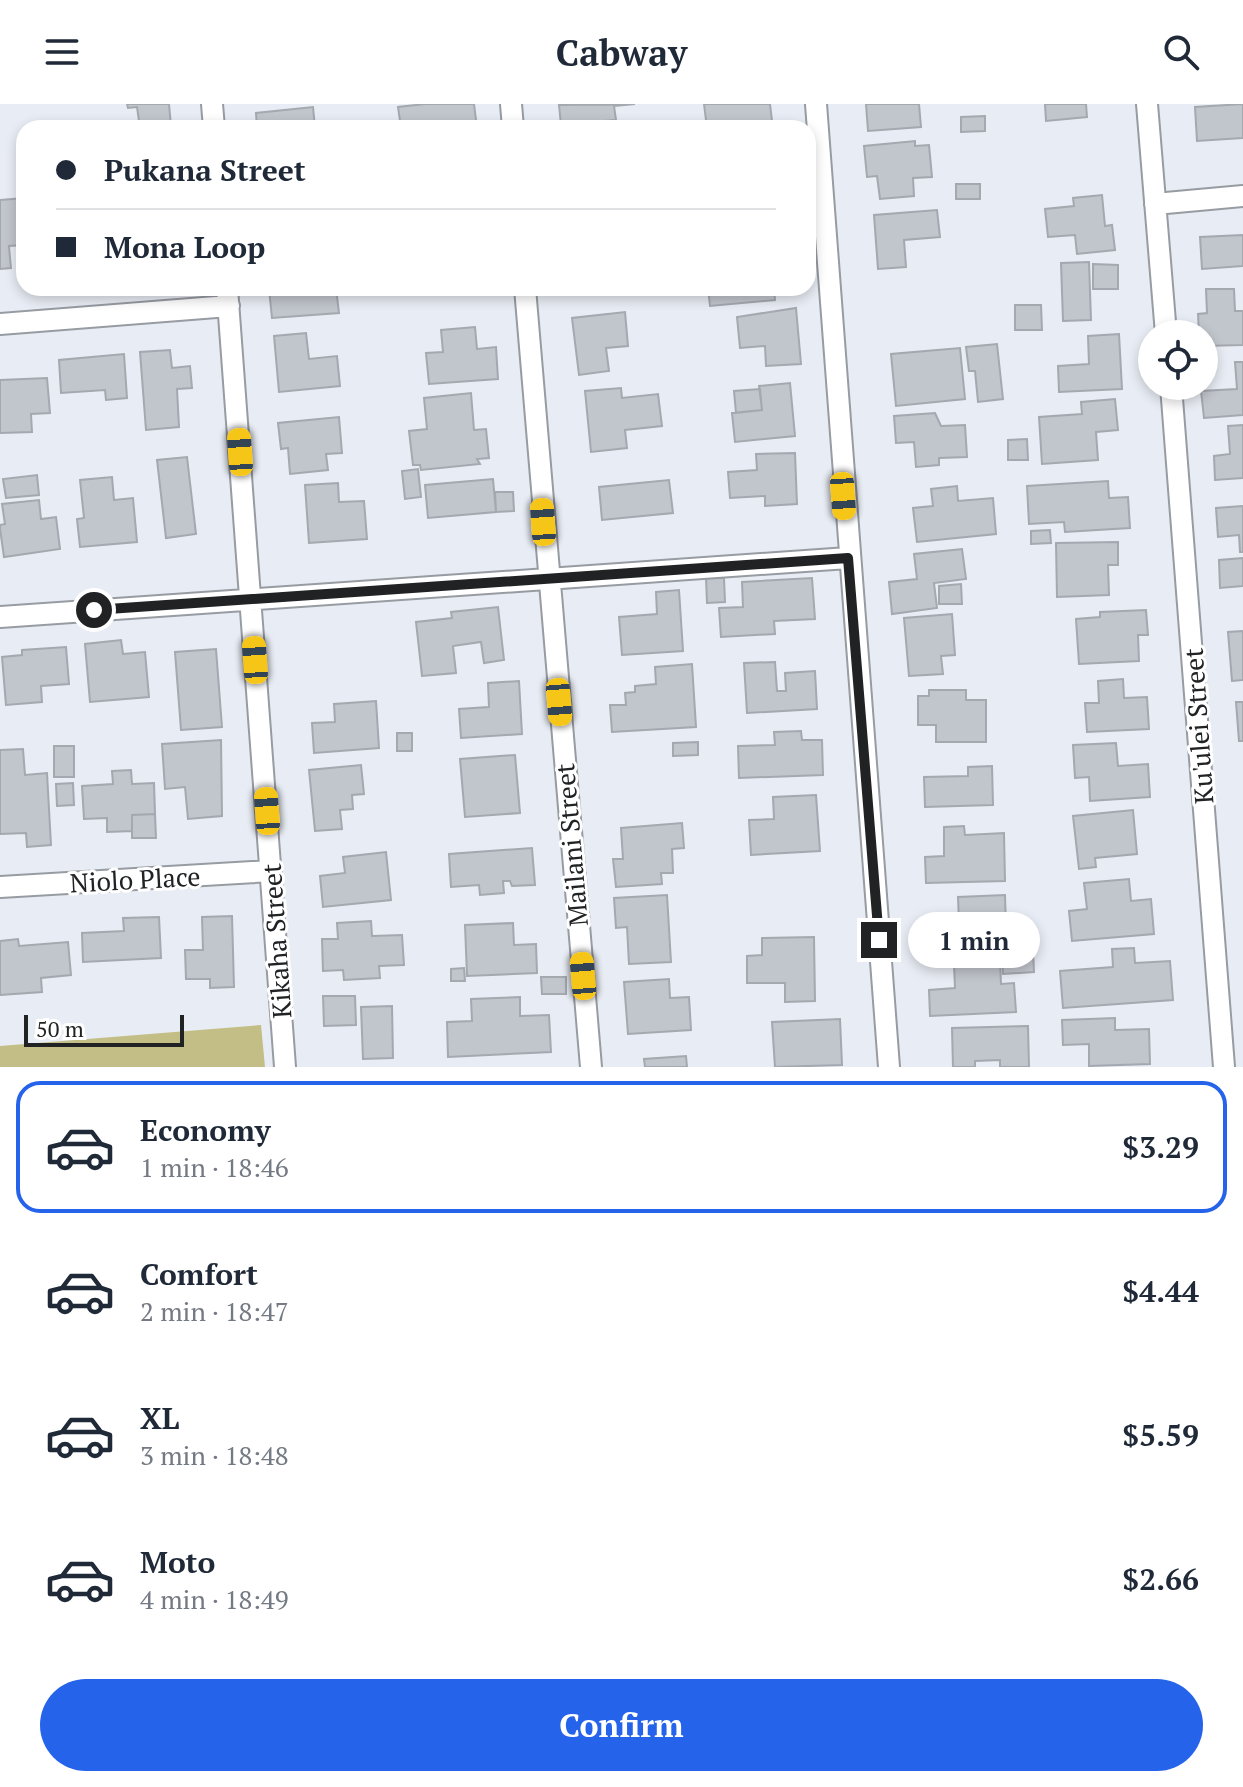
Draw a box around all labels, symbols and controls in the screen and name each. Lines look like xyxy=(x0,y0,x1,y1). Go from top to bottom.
text: Cabway xyxy=(556,29,687,76)
icon: menu xyxy=(40,30,84,74)
icon: search xyxy=(1159,30,1203,74)
text: Pukana Street xyxy=(104,150,306,190)
text: Mona Loop xyxy=(104,227,265,267)
map controls xyxy=(1138,320,1218,400)
button: locate xyxy=(1138,320,1218,400)
car xyxy=(226,427,254,477)
car xyxy=(829,471,857,521)
car xyxy=(529,497,557,547)
route start xyxy=(76,592,112,628)
car xyxy=(241,635,269,685)
street label: Ku'ulei Street xyxy=(1176,647,1220,805)
car xyxy=(545,677,573,727)
street label: Mailani Street xyxy=(547,762,595,928)
car xyxy=(253,786,281,836)
street label: Niolo Place xyxy=(69,859,201,899)
street label: Kikaha Street xyxy=(254,862,298,1020)
callout: 1 min xyxy=(907,912,1039,968)
route end xyxy=(861,922,897,958)
text: 1 min xyxy=(938,923,1010,957)
car xyxy=(569,951,597,1001)
scale bar xyxy=(24,1011,184,1047)
text: 50 m xyxy=(36,1014,84,1043)
text: Economy xyxy=(140,1110,271,1150)
icon: car xyxy=(44,1111,116,1183)
text: $3.29 xyxy=(1122,1127,1199,1167)
text: 1 min · 18:46 xyxy=(140,1150,289,1184)
text: Comfort xyxy=(140,1254,258,1294)
icon: car xyxy=(44,1255,116,1327)
text: $4.44 xyxy=(1122,1271,1199,1311)
text: 2 min · 18:47 xyxy=(140,1294,289,1328)
text: XL xyxy=(140,1398,179,1438)
icon: car xyxy=(44,1399,116,1471)
text: $5.59 xyxy=(1122,1415,1199,1455)
text: 3 min · 18:48 xyxy=(140,1438,289,1472)
text: Moto xyxy=(140,1542,215,1582)
icon: car xyxy=(44,1543,116,1615)
text: $2.66 xyxy=(1122,1559,1199,1599)
text: 4 min · 18:49 xyxy=(140,1582,289,1616)
button: Confirm xyxy=(40,1679,1203,1771)

